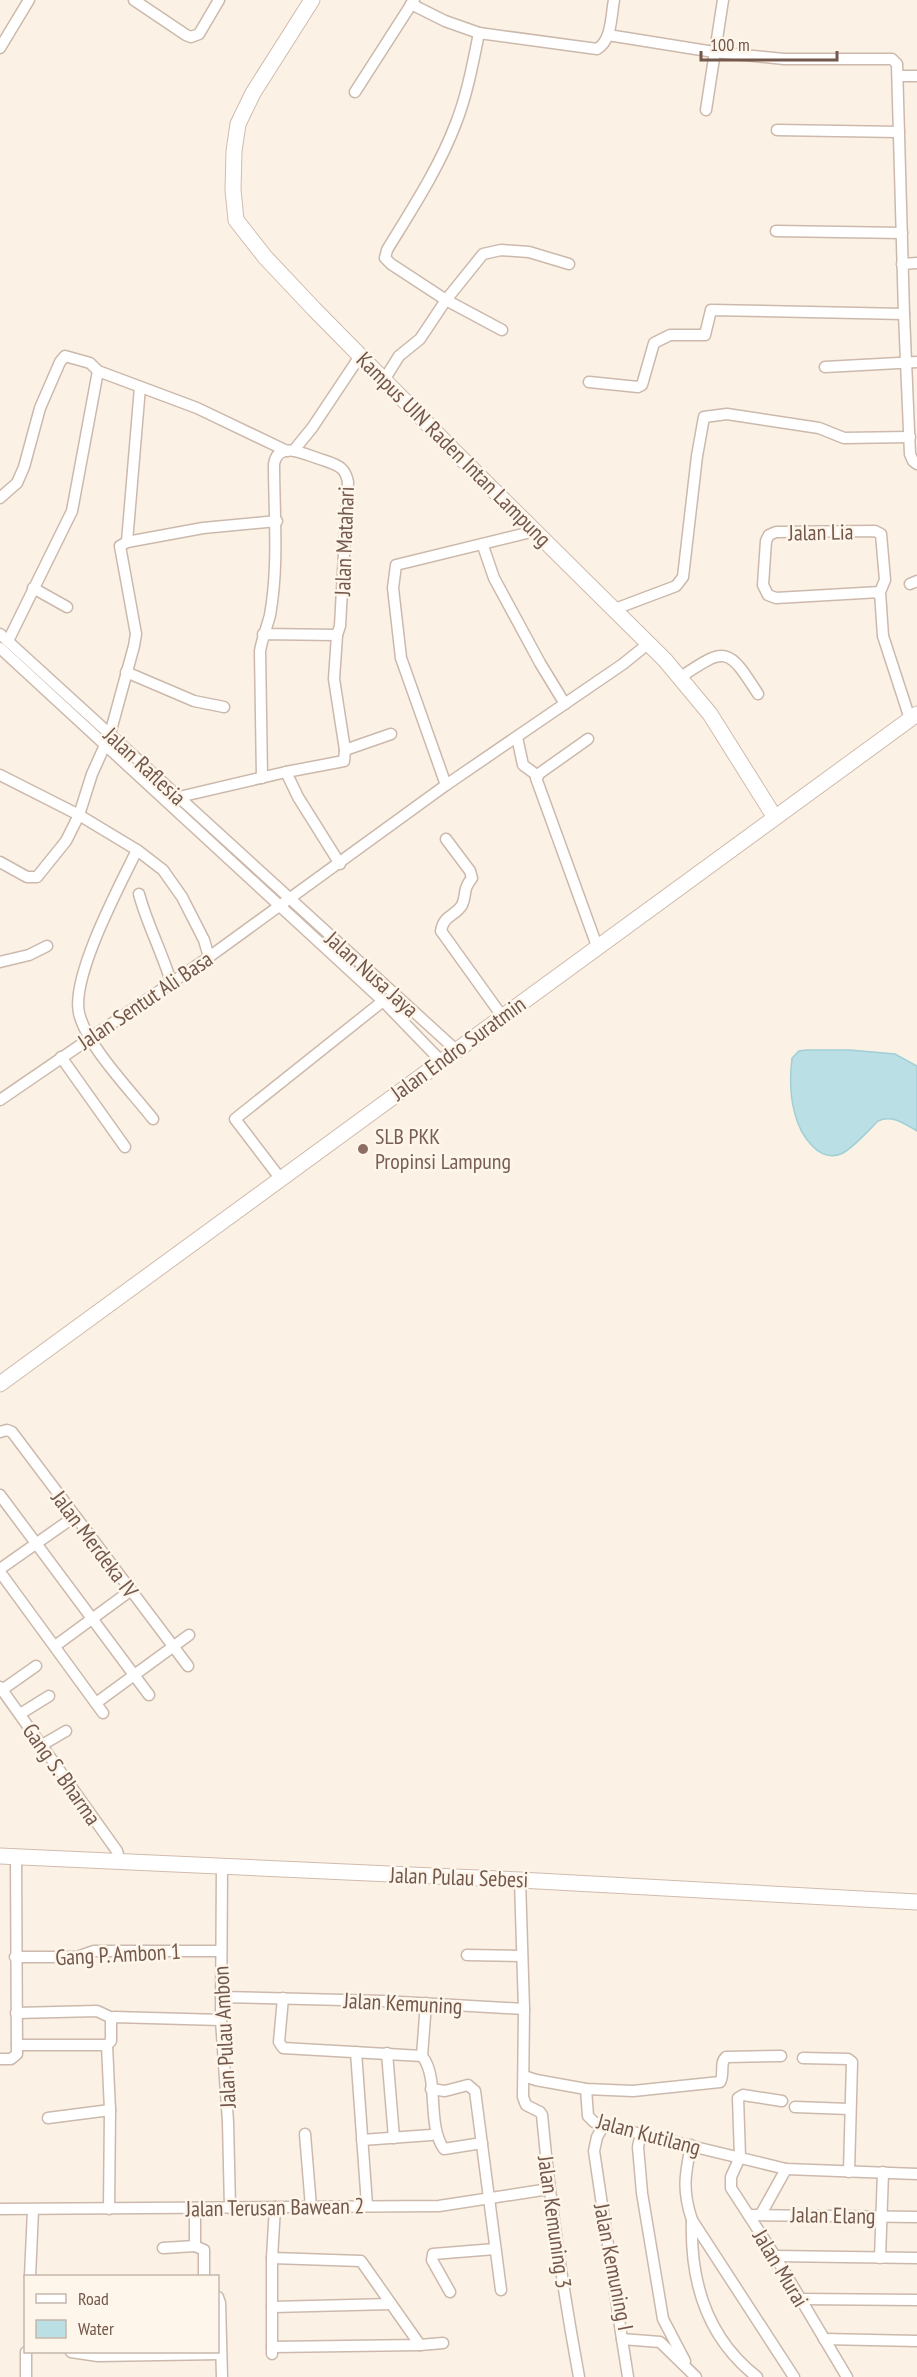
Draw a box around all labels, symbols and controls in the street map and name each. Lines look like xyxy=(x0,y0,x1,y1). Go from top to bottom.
scale bar xyxy=(701,24,838,62)
text: 100 m xyxy=(710,33,750,56)
street label: Kampus UIN Raden Intan Lampung xyxy=(351,346,557,552)
street label: Jalan Matahari xyxy=(328,486,360,597)
street label: Jalan Lia xyxy=(787,517,854,547)
street label: Jalan Raflesia xyxy=(97,720,192,811)
street label: Jalan Nusa Jaya xyxy=(319,924,424,1023)
street label: Jalan Sentut Ali Basa xyxy=(71,945,218,1056)
street label: Jalan Endro Suratmin xyxy=(384,990,531,1107)
place label: SLB PKK Propinsi Lampung xyxy=(375,1122,511,1175)
marker: SLB PKK Propinsi Lampung xyxy=(356,1142,370,1156)
street label: Jalan Merdeka IV xyxy=(45,1484,145,1604)
street label: Gang S. Bharma xyxy=(17,1718,107,1830)
street label: Jalan Pulau Sebesi xyxy=(388,1861,529,1893)
street label: Gang P. Ambon 1 xyxy=(55,1937,181,1971)
street label: Jalan Pulau Ambon xyxy=(206,1965,242,2110)
street label: Jalan Kemuning xyxy=(342,1986,463,2020)
street label: Jalan Kutilang xyxy=(593,2106,704,2161)
street label: Jalan Kemuning 3 xyxy=(532,2153,578,2290)
street label: Jalan Terusan Bawean 2 xyxy=(184,2191,365,2223)
street label: Jalan Kemuning I xyxy=(588,2200,640,2333)
street label: Jalan Elang xyxy=(789,2200,876,2230)
street label: Jalan Murai xyxy=(746,2223,815,2312)
legend xyxy=(24,2275,219,2353)
text: Road xyxy=(78,2287,109,2310)
text: Water xyxy=(78,2317,114,2340)

